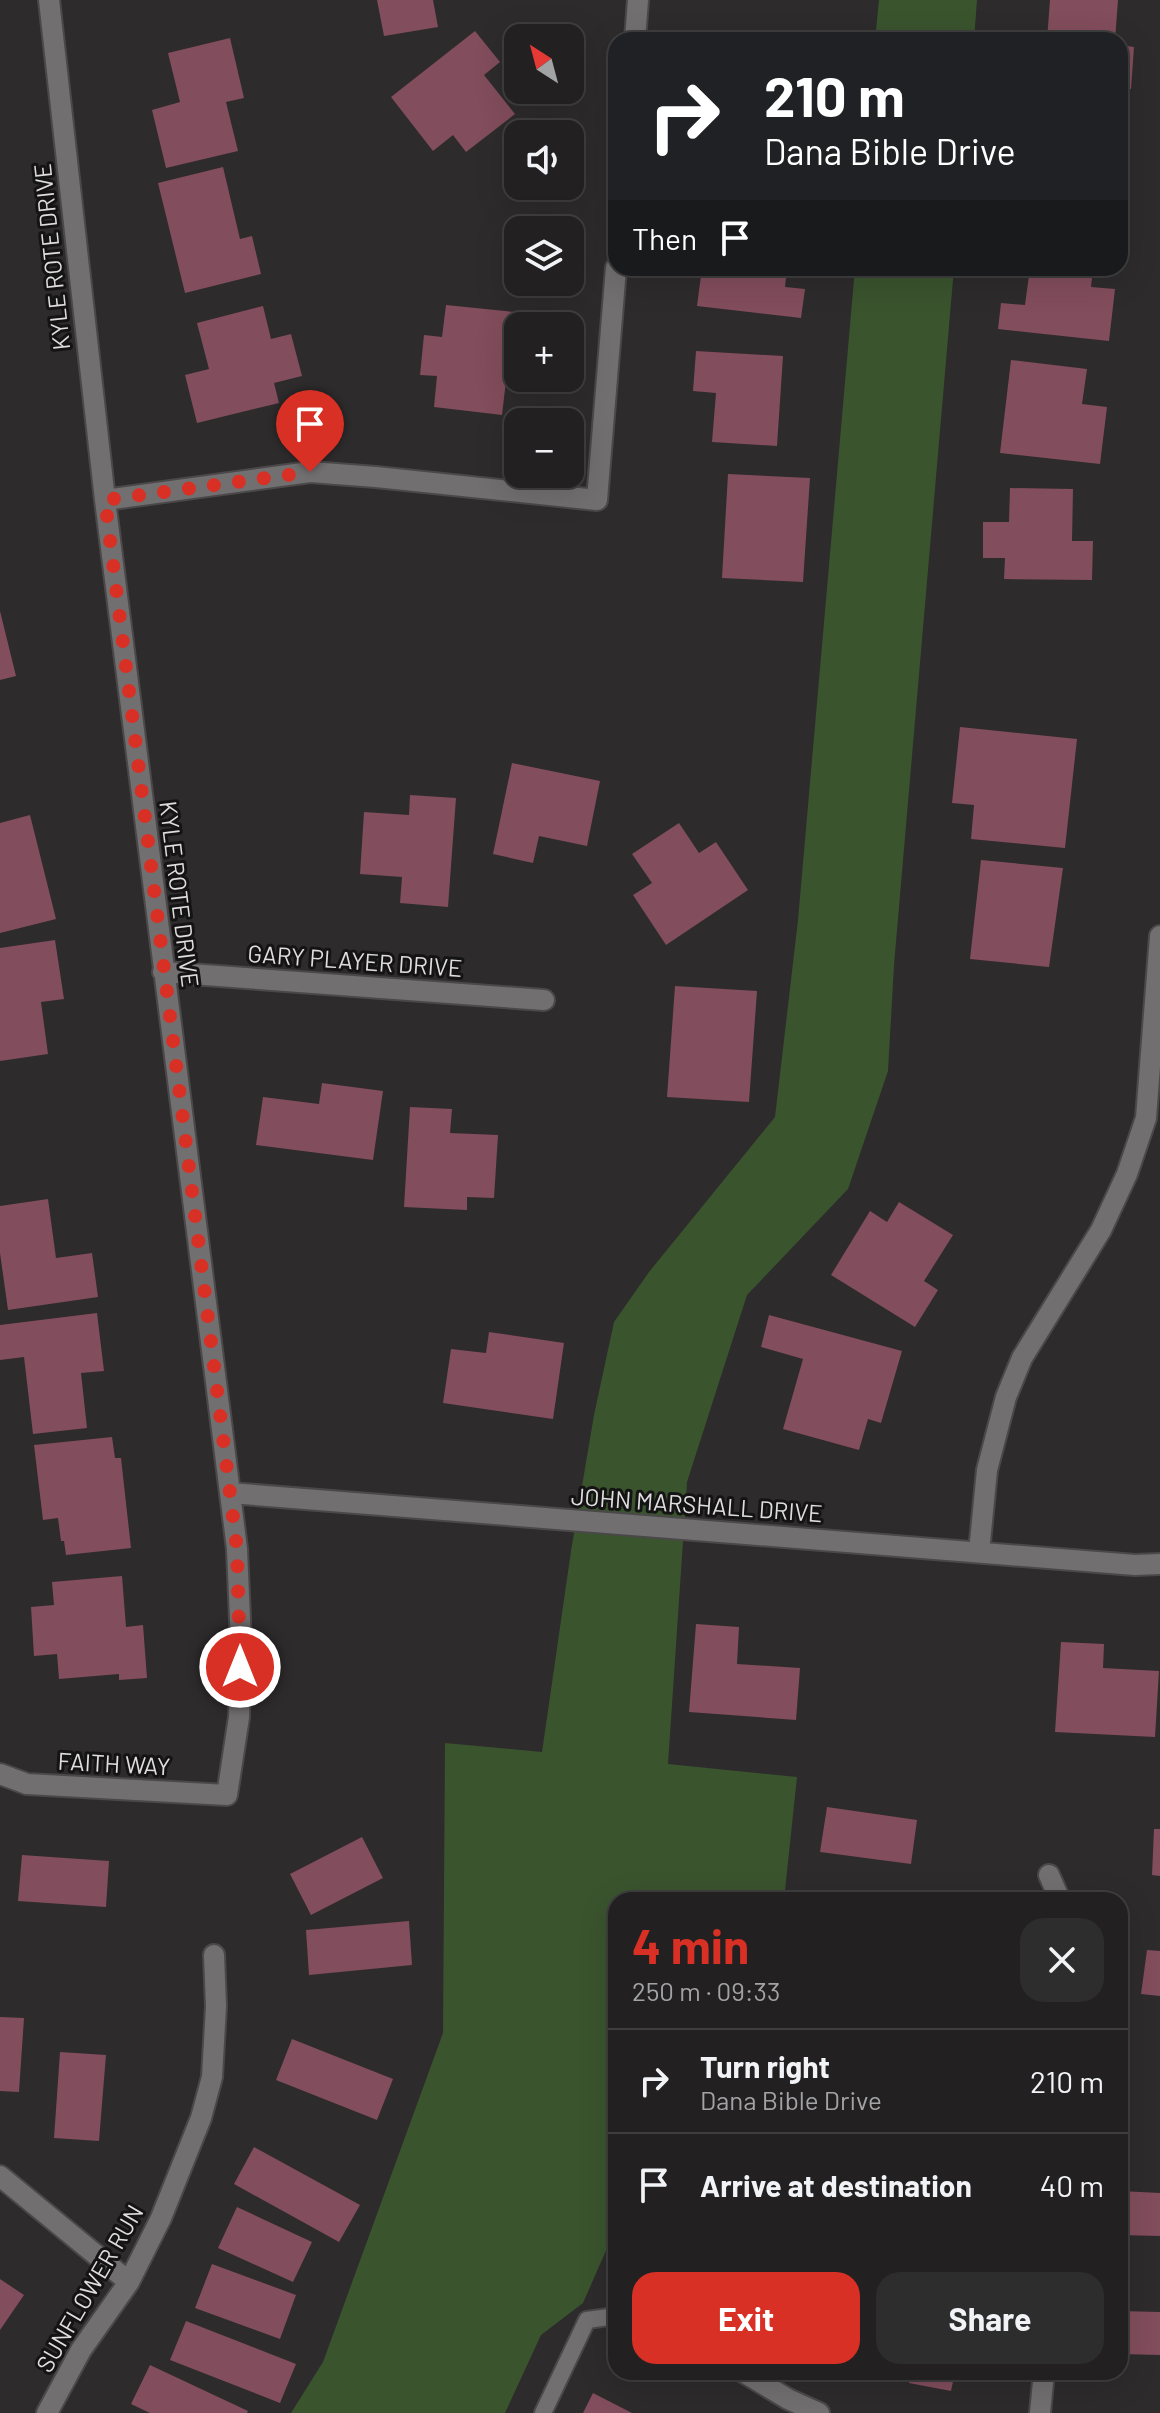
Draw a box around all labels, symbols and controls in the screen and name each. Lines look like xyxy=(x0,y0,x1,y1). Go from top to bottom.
north arrow xyxy=(504,24,584,104)
map controls xyxy=(504,24,584,488)
text: 210 m xyxy=(764,61,905,128)
icon: right xyxy=(632,64,736,168)
button: sound xyxy=(504,120,584,200)
text: Dana Bible Drive xyxy=(764,129,1016,172)
street label: KYLE ROTE DRIVE xyxy=(27,162,75,352)
button: layers xyxy=(504,216,584,296)
icon: arrive xyxy=(713,216,757,260)
text: Then xyxy=(632,220,697,256)
button: + xyxy=(504,312,584,392)
pin xyxy=(276,390,344,472)
icon: arrive xyxy=(288,402,332,446)
button: − xyxy=(504,408,584,488)
street label: KYLE ROTE DRIVE xyxy=(154,799,206,989)
street label: GARY PLAYER DRIVE xyxy=(247,938,463,982)
street label: JOHN MARSHALL DRIVE xyxy=(570,1481,824,1527)
position arrow xyxy=(198,1625,282,1709)
street label: FAITH WAY xyxy=(57,1746,171,1780)
text: 4 min xyxy=(632,1916,749,1974)
button: close xyxy=(1020,1918,1104,2002)
text: 250 m · 09:33 xyxy=(632,1975,780,2006)
text: Turn right xyxy=(700,2048,830,2084)
icon: right xyxy=(632,2059,676,2103)
text: 210 m xyxy=(1030,2063,1104,2099)
text: Dana Bible Drive xyxy=(700,2084,882,2115)
icon: arrive xyxy=(632,2163,676,2207)
text: Arrive at destination xyxy=(700,2167,972,2203)
text: 40 m xyxy=(1040,2167,1104,2203)
street label: SUNFLOWER RUN xyxy=(29,2199,149,2377)
button: Exit xyxy=(632,2272,860,2364)
button: Share xyxy=(876,2272,1104,2364)

